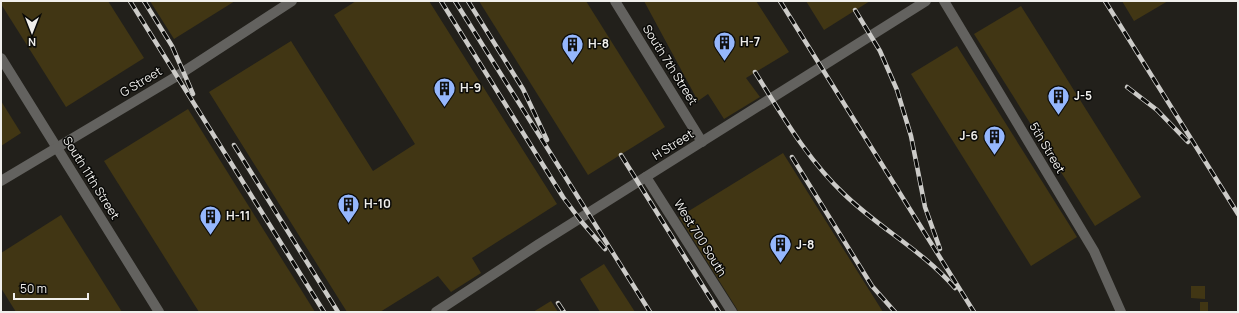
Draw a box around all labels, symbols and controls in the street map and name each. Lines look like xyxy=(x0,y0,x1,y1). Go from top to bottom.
north arrow xyxy=(12,12,52,52)
street label: South 7th Street xyxy=(639,21,702,108)
building icon: H-7 xyxy=(711,29,737,62)
building icon: H-8 xyxy=(559,31,585,64)
place label: H-7 xyxy=(740,33,760,50)
text: N xyxy=(28,35,36,50)
place label: H-8 xyxy=(588,35,609,52)
street label: G Street xyxy=(117,62,165,101)
building icon: H-9 xyxy=(432,75,458,108)
place label: H-9 xyxy=(460,79,481,96)
building icon: J-5 xyxy=(1045,83,1071,116)
place label: J-5 xyxy=(1074,87,1092,104)
street label: 5th Street xyxy=(1026,119,1069,177)
building icon: J-6 xyxy=(981,123,1007,156)
street label: H Street xyxy=(649,125,697,164)
place label: J-6 xyxy=(959,127,978,144)
street label: South 11th Street xyxy=(59,133,124,223)
building icon: H-10 xyxy=(336,191,362,224)
place label: H-10 xyxy=(364,195,391,212)
street label: West 700 South xyxy=(670,196,731,279)
building icon: H-11 xyxy=(197,203,223,236)
place label: H-11 xyxy=(226,207,250,224)
building icon: J-8 xyxy=(768,232,794,265)
place label: J-8 xyxy=(796,236,814,253)
scale bar xyxy=(14,275,88,301)
text: 50 m xyxy=(20,280,47,297)

